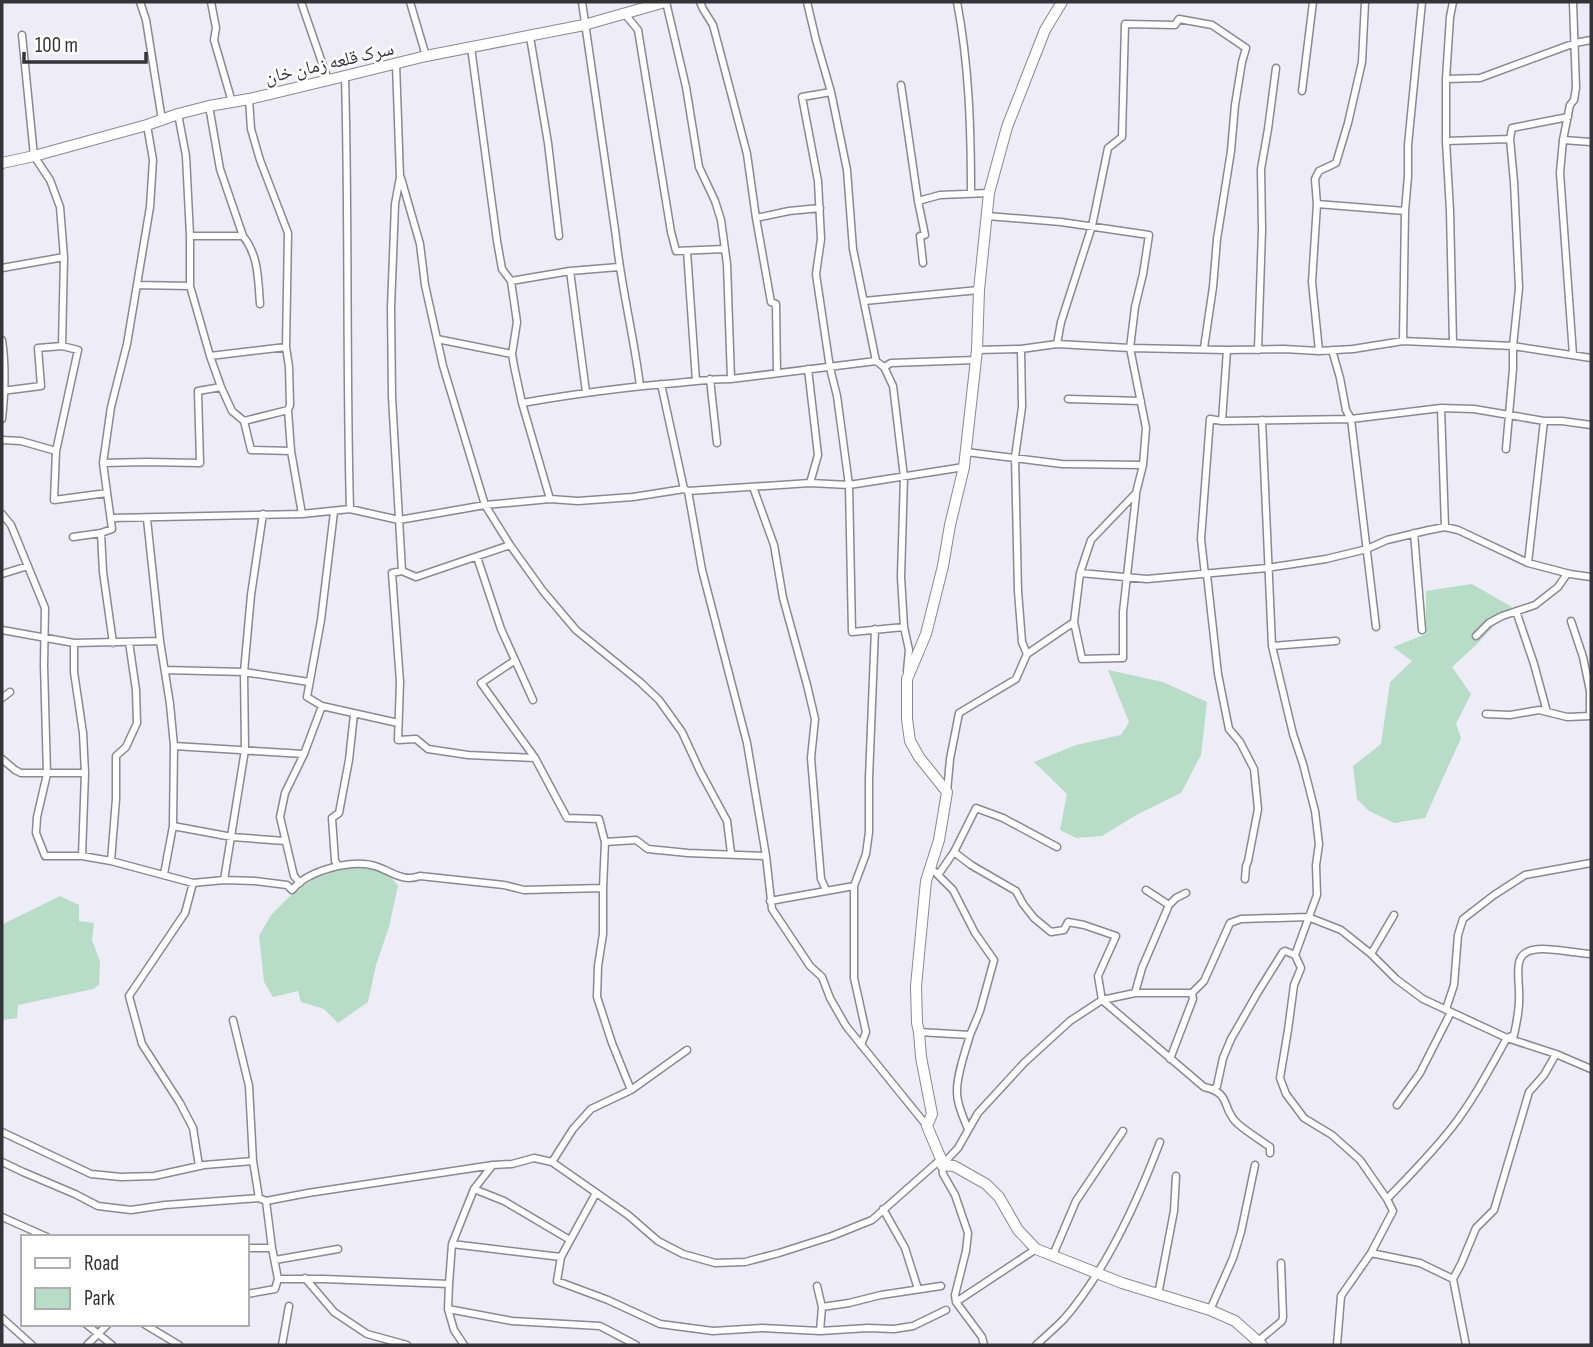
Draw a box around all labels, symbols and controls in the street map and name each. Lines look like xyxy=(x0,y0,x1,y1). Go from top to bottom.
scale bar xyxy=(24,21,147,65)
text: 100 m xyxy=(35,33,78,58)
street label: سرک قلعه زمان خان xyxy=(262,37,396,90)
legend xyxy=(21,1235,248,1326)
text: Road xyxy=(84,1251,119,1276)
text: Park xyxy=(84,1286,115,1311)

